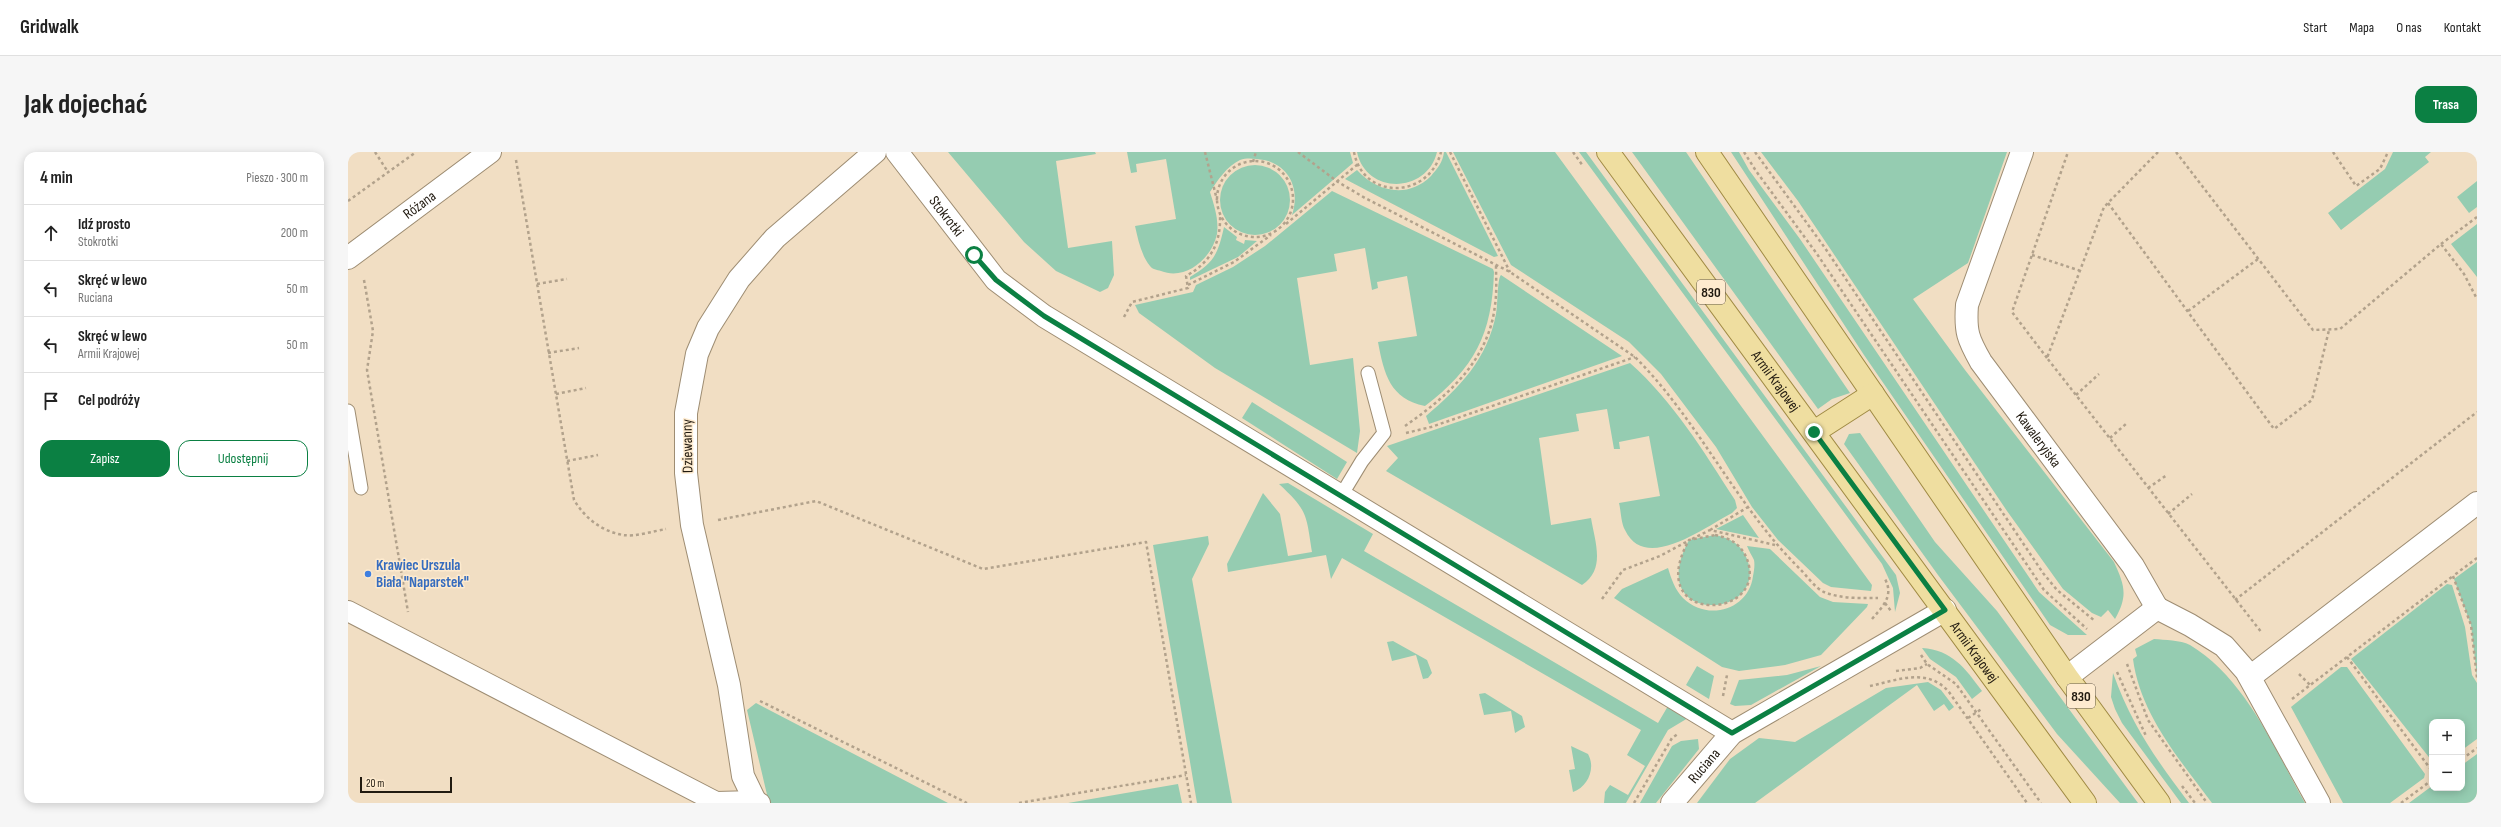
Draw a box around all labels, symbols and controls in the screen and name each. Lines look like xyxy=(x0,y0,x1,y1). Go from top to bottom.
text: Gridwalk xyxy=(20,16,79,39)
text: Start xyxy=(2303,19,2327,36)
text: Mapa xyxy=(2349,19,2374,36)
text: O nas xyxy=(2396,19,2422,36)
text: Kontakt xyxy=(2444,19,2481,36)
button: Trasa xyxy=(2415,86,2477,123)
text: Jak dojechać xyxy=(24,88,147,121)
text: 4 min xyxy=(40,168,73,188)
text: Pieszo · 300 m xyxy=(246,170,308,186)
street label: Różana xyxy=(399,187,440,224)
street label: Stokrotki xyxy=(924,192,968,241)
text: Idź prosto xyxy=(78,215,131,234)
icon: ahead xyxy=(40,222,62,244)
text: 200 m xyxy=(281,225,308,241)
text: Stokrotki xyxy=(78,234,118,250)
route start xyxy=(965,246,983,264)
text: Skręć w lewo xyxy=(78,271,147,290)
icon: left xyxy=(40,278,62,300)
road number: 830 xyxy=(1697,280,1725,304)
text: 50 m xyxy=(287,281,308,297)
text: Ruciana xyxy=(78,290,113,306)
text: Skręć w lewo xyxy=(78,327,147,346)
icon: left xyxy=(40,334,62,356)
text: 50 m xyxy=(287,337,308,353)
text: Armii Krajowej xyxy=(78,346,140,362)
street label: Armii Krajowej xyxy=(1746,346,1804,416)
icon: arrive xyxy=(40,390,62,412)
text: Cel podróży xyxy=(78,391,140,410)
street label: Kawaleryjska xyxy=(2011,408,2065,472)
street label: Dziewanny xyxy=(678,419,697,473)
route end xyxy=(1805,423,1823,441)
button: Zapisz xyxy=(40,440,170,477)
button: Udostępnij xyxy=(178,440,308,477)
place label: Krawiec Urszula Biała "Naparstek" xyxy=(376,556,469,592)
marker: Krawiec Urszula Biała "Naparstek" xyxy=(363,569,373,579)
street label: Armii Krajowej xyxy=(1945,617,2003,687)
road number: 830 xyxy=(2067,684,2095,708)
map controls xyxy=(2429,719,2465,791)
button: + xyxy=(2429,719,2465,755)
street label: Ruciana xyxy=(1684,745,1725,787)
button: − xyxy=(2429,755,2465,791)
scale bar xyxy=(360,775,452,794)
text: 20 m xyxy=(366,777,384,790)

